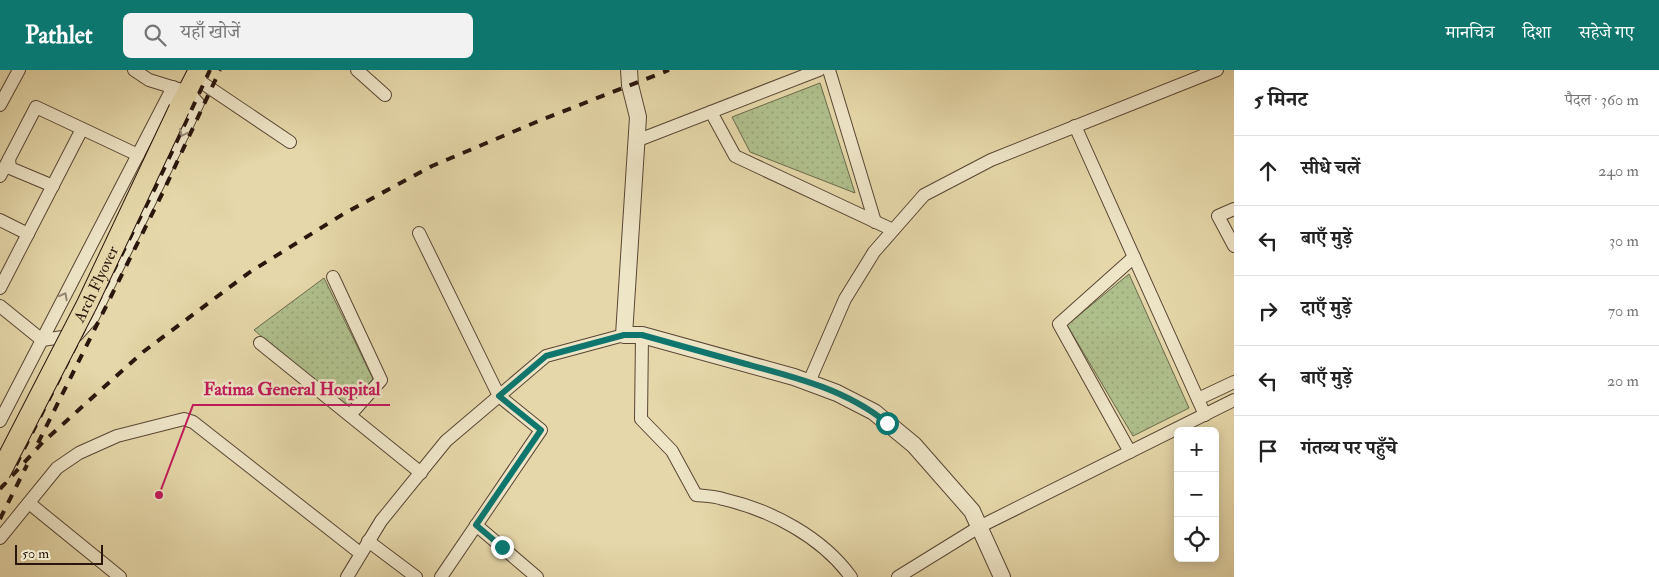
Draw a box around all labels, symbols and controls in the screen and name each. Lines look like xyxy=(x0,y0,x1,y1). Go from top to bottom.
search box xyxy=(123,13,473,58)
text: Pathlet xyxy=(25,20,93,51)
text: यहाँ खोजें xyxy=(181,20,240,44)
icon: search xyxy=(141,21,169,49)
text: मानचित्र xyxy=(1446,21,1494,44)
text: दिशा xyxy=(1522,21,1551,44)
text: सहेजे गए xyxy=(1579,21,1634,44)
text: 5 मिनट xyxy=(1254,86,1307,113)
text: पैदल · 360 m xyxy=(1565,90,1639,110)
one-way arrow xyxy=(179,128,189,137)
text: सीधे चलें xyxy=(1301,156,1360,180)
icon: ahead xyxy=(1254,157,1282,185)
text: 240 m xyxy=(1598,161,1639,181)
text: बाएँ मुड़ें xyxy=(1301,226,1352,250)
icon: left xyxy=(1254,227,1282,255)
text: 30 m xyxy=(1609,231,1639,251)
street label: Arch Flyover xyxy=(69,243,123,327)
one-way arrow xyxy=(58,293,68,302)
text: दाएँ मुड़ें xyxy=(1301,296,1352,320)
icon: right xyxy=(1254,297,1282,325)
text: 70 m xyxy=(1608,301,1639,321)
text: बाएँ मुड़ें xyxy=(1301,366,1352,390)
icon: left xyxy=(1254,367,1282,395)
text: 20 m xyxy=(1607,371,1639,391)
callout: Fatima General Hospital xyxy=(193,372,390,405)
text: Fatima General Hospital xyxy=(204,378,381,401)
route start xyxy=(876,412,899,435)
map controls xyxy=(1174,427,1219,562)
button: + xyxy=(1174,427,1219,472)
text: गंतव्य पर पहुँचे xyxy=(1301,436,1397,460)
icon: arrive xyxy=(1254,437,1282,465)
button: − xyxy=(1174,472,1219,517)
button: locate xyxy=(1174,517,1219,562)
route end xyxy=(491,536,514,559)
scale bar xyxy=(15,542,102,565)
text: 50 m xyxy=(22,545,49,562)

